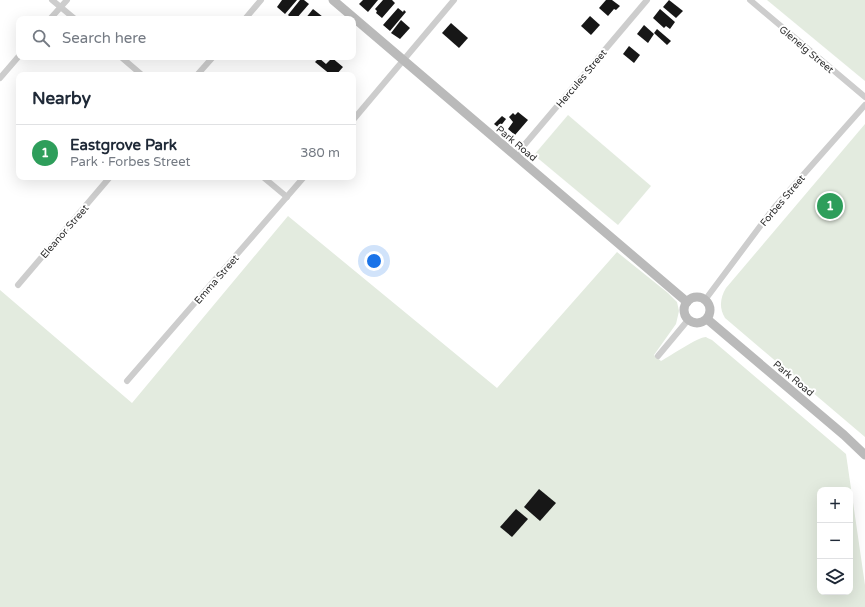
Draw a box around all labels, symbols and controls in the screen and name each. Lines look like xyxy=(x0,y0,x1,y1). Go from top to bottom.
search box xyxy=(16,16,356,60)
street label: Glenelg Street xyxy=(777,23,836,76)
icon: search xyxy=(30,27,52,49)
text: Search here xyxy=(62,29,146,47)
street label: Hercules Street xyxy=(554,47,610,110)
text: Nearby xyxy=(32,88,91,109)
street label: Park Road xyxy=(494,123,539,164)
text: Eastgrove Park xyxy=(70,136,177,154)
text: 1 xyxy=(41,145,49,161)
text: 380 m xyxy=(300,145,340,161)
text: Park · Forbes Street xyxy=(70,154,191,170)
street label: Forbes Street xyxy=(758,172,808,229)
pin: 1 xyxy=(817,191,843,221)
street label: Eleanor Street xyxy=(38,202,91,261)
your location xyxy=(364,251,384,271)
street label: Emma Street xyxy=(192,252,242,307)
street label: Park Road xyxy=(771,358,816,399)
map controls xyxy=(817,487,853,595)
button: + xyxy=(817,487,853,523)
button: − xyxy=(817,523,853,559)
button: layers xyxy=(817,559,853,595)

